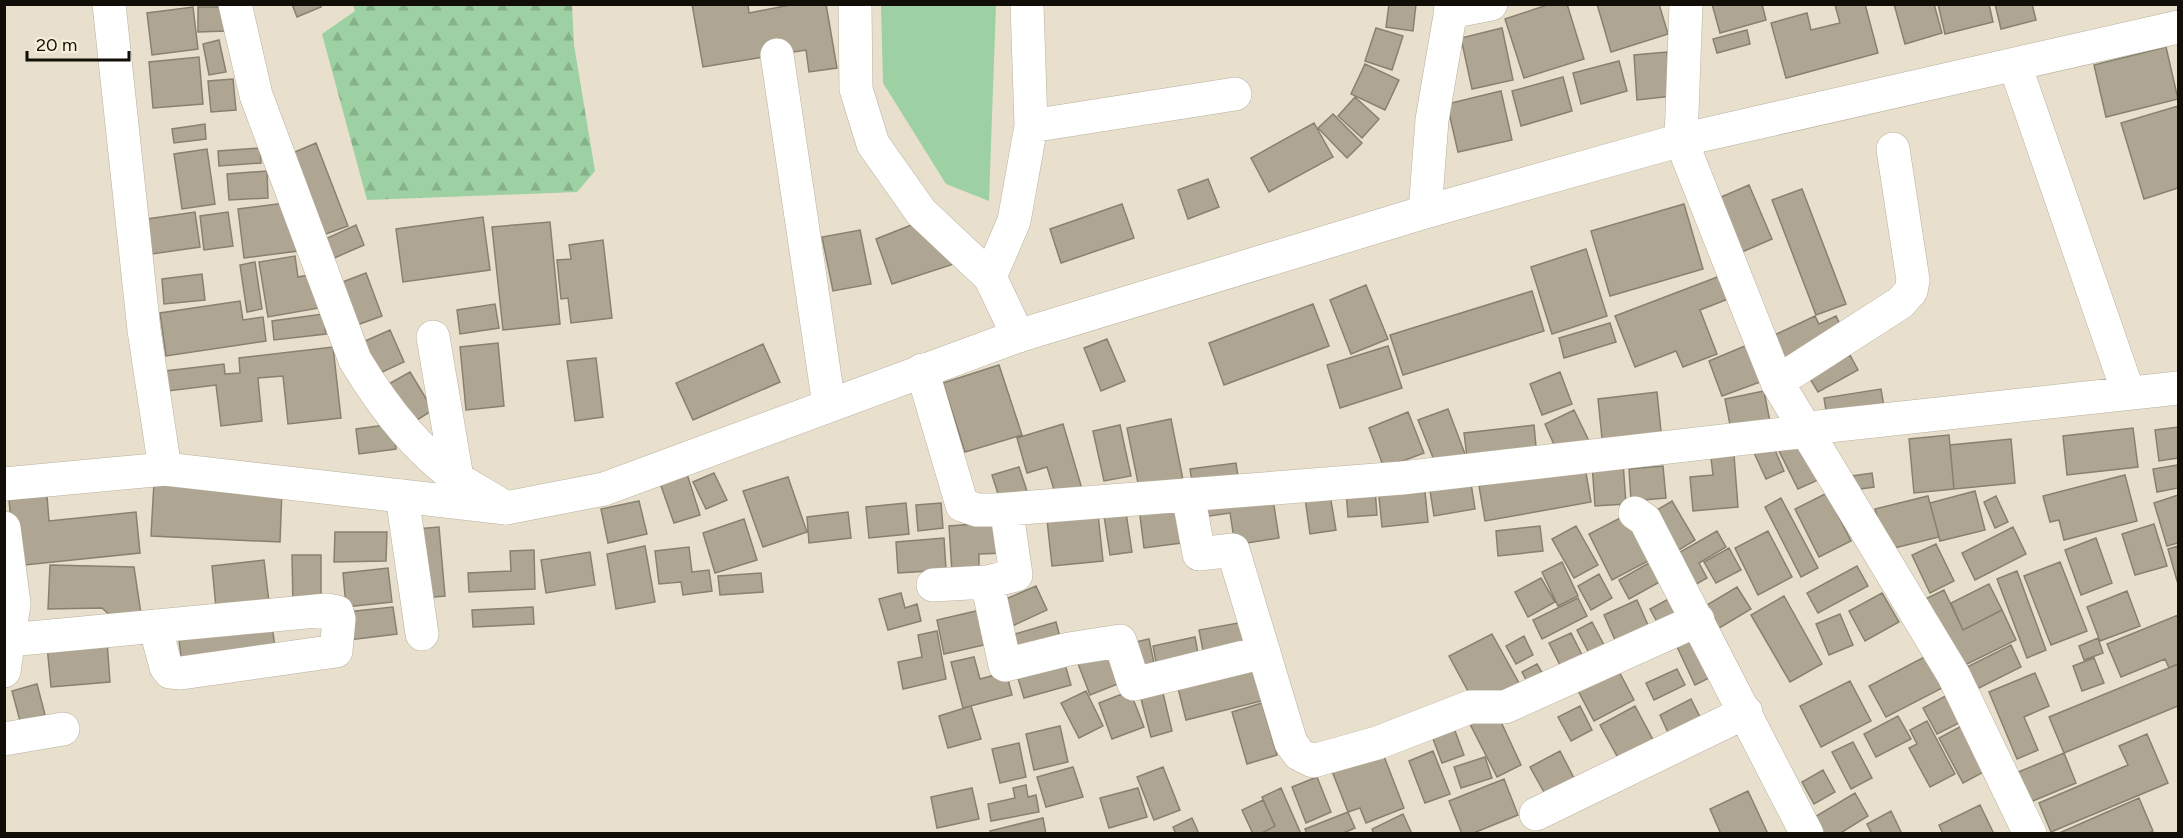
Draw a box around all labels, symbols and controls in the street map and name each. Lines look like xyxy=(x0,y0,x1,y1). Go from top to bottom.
scale bar xyxy=(27,24,129,62)
text: 20 m xyxy=(36,34,77,56)

